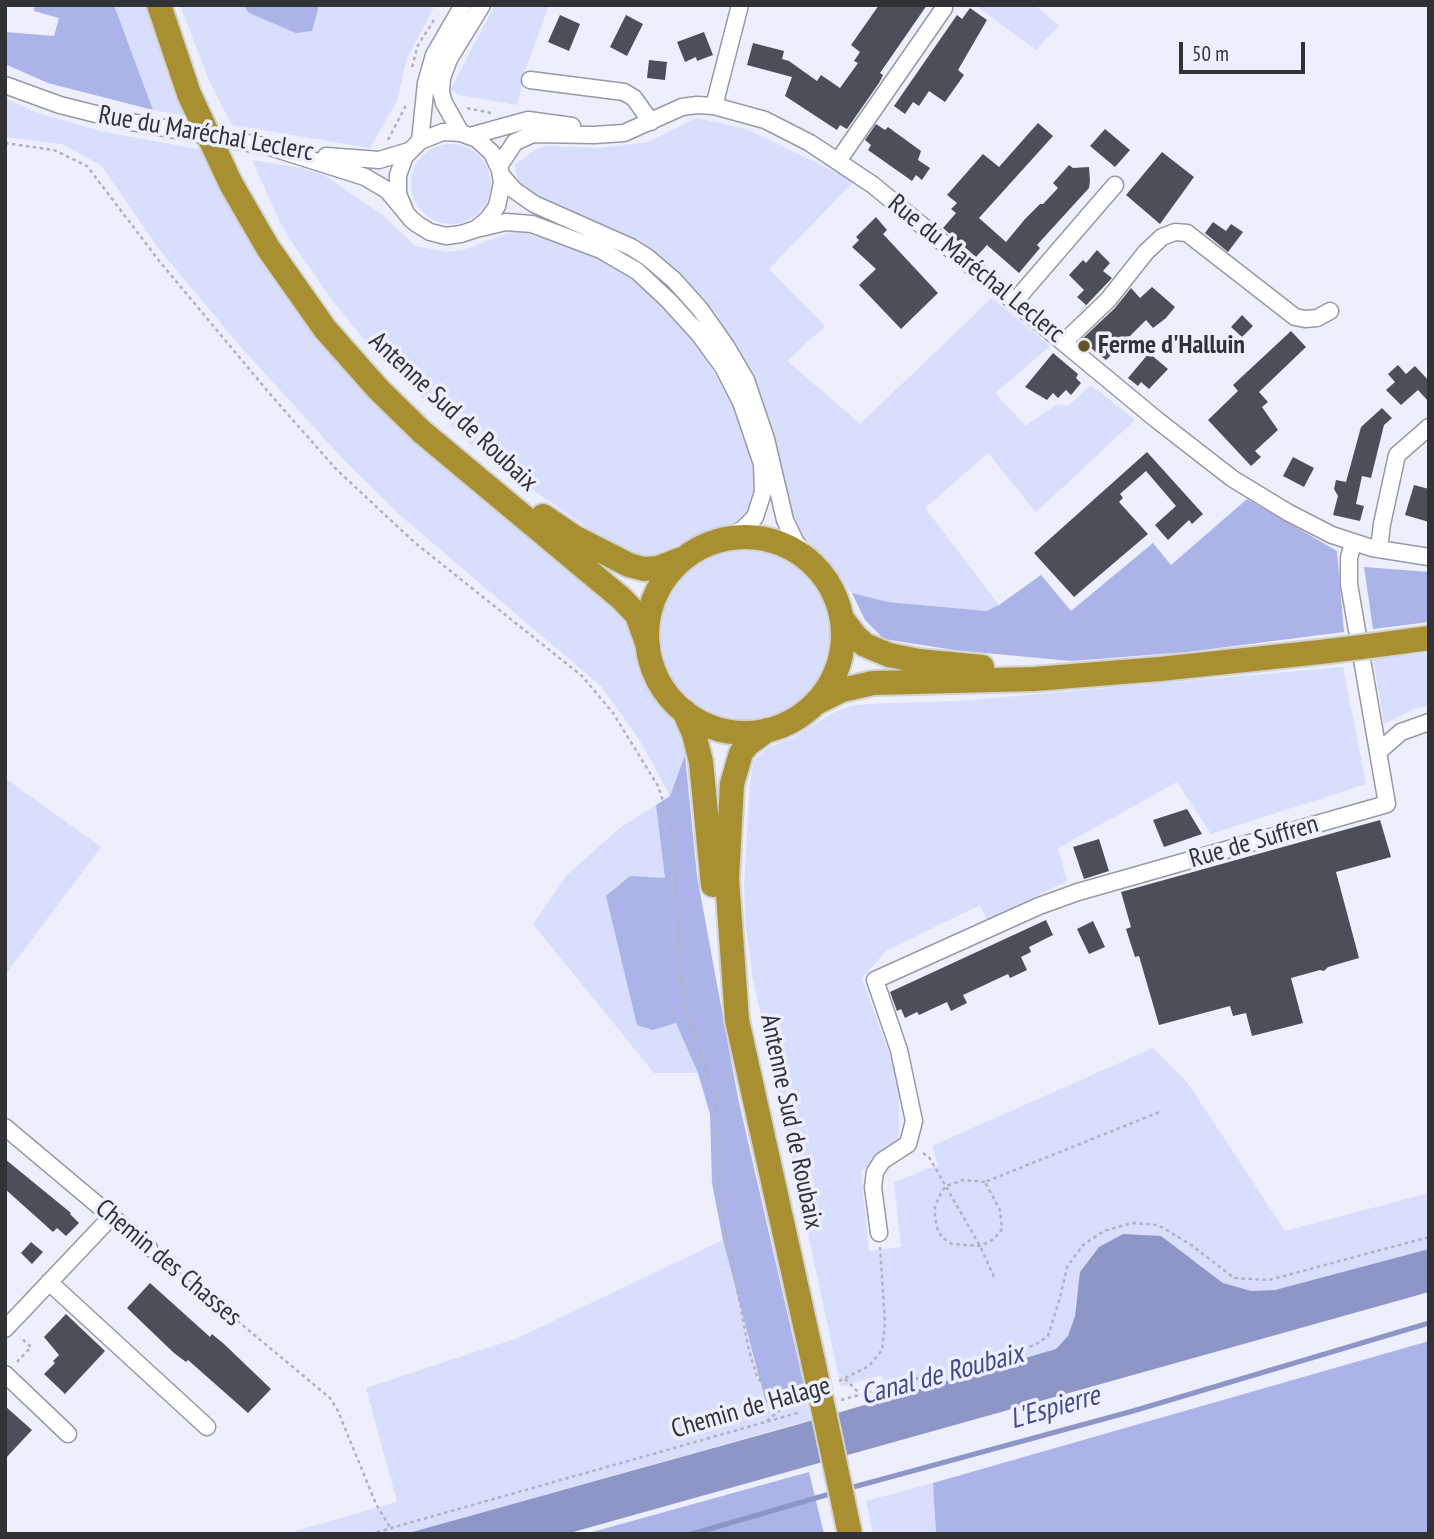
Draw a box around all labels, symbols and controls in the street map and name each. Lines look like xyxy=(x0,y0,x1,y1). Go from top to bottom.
scale bar xyxy=(1182,28,1308,72)
text: 50 m xyxy=(1192,40,1229,67)
street label: Rue du Maréchal Leclerc xyxy=(96,100,316,168)
street label: Rue du Maréchal Leclerc xyxy=(881,188,1071,350)
street label: Antenne Sud de Roubaix xyxy=(362,326,544,498)
place label: Ferme d'Halluin xyxy=(1098,330,1245,362)
marker: Ferme d'Halluin xyxy=(1076,338,1092,354)
street label: Rue de Suffren xyxy=(1186,809,1322,875)
street label: Antenne Sud de Roubaix xyxy=(753,1012,829,1232)
street label: Chemin des Chasses xyxy=(89,1193,247,1333)
water label: Canal de Roubaix xyxy=(857,1337,1027,1413)
street label: Chemin de Halage xyxy=(668,1370,834,1446)
water label: L'Espierre xyxy=(1006,1379,1104,1437)

